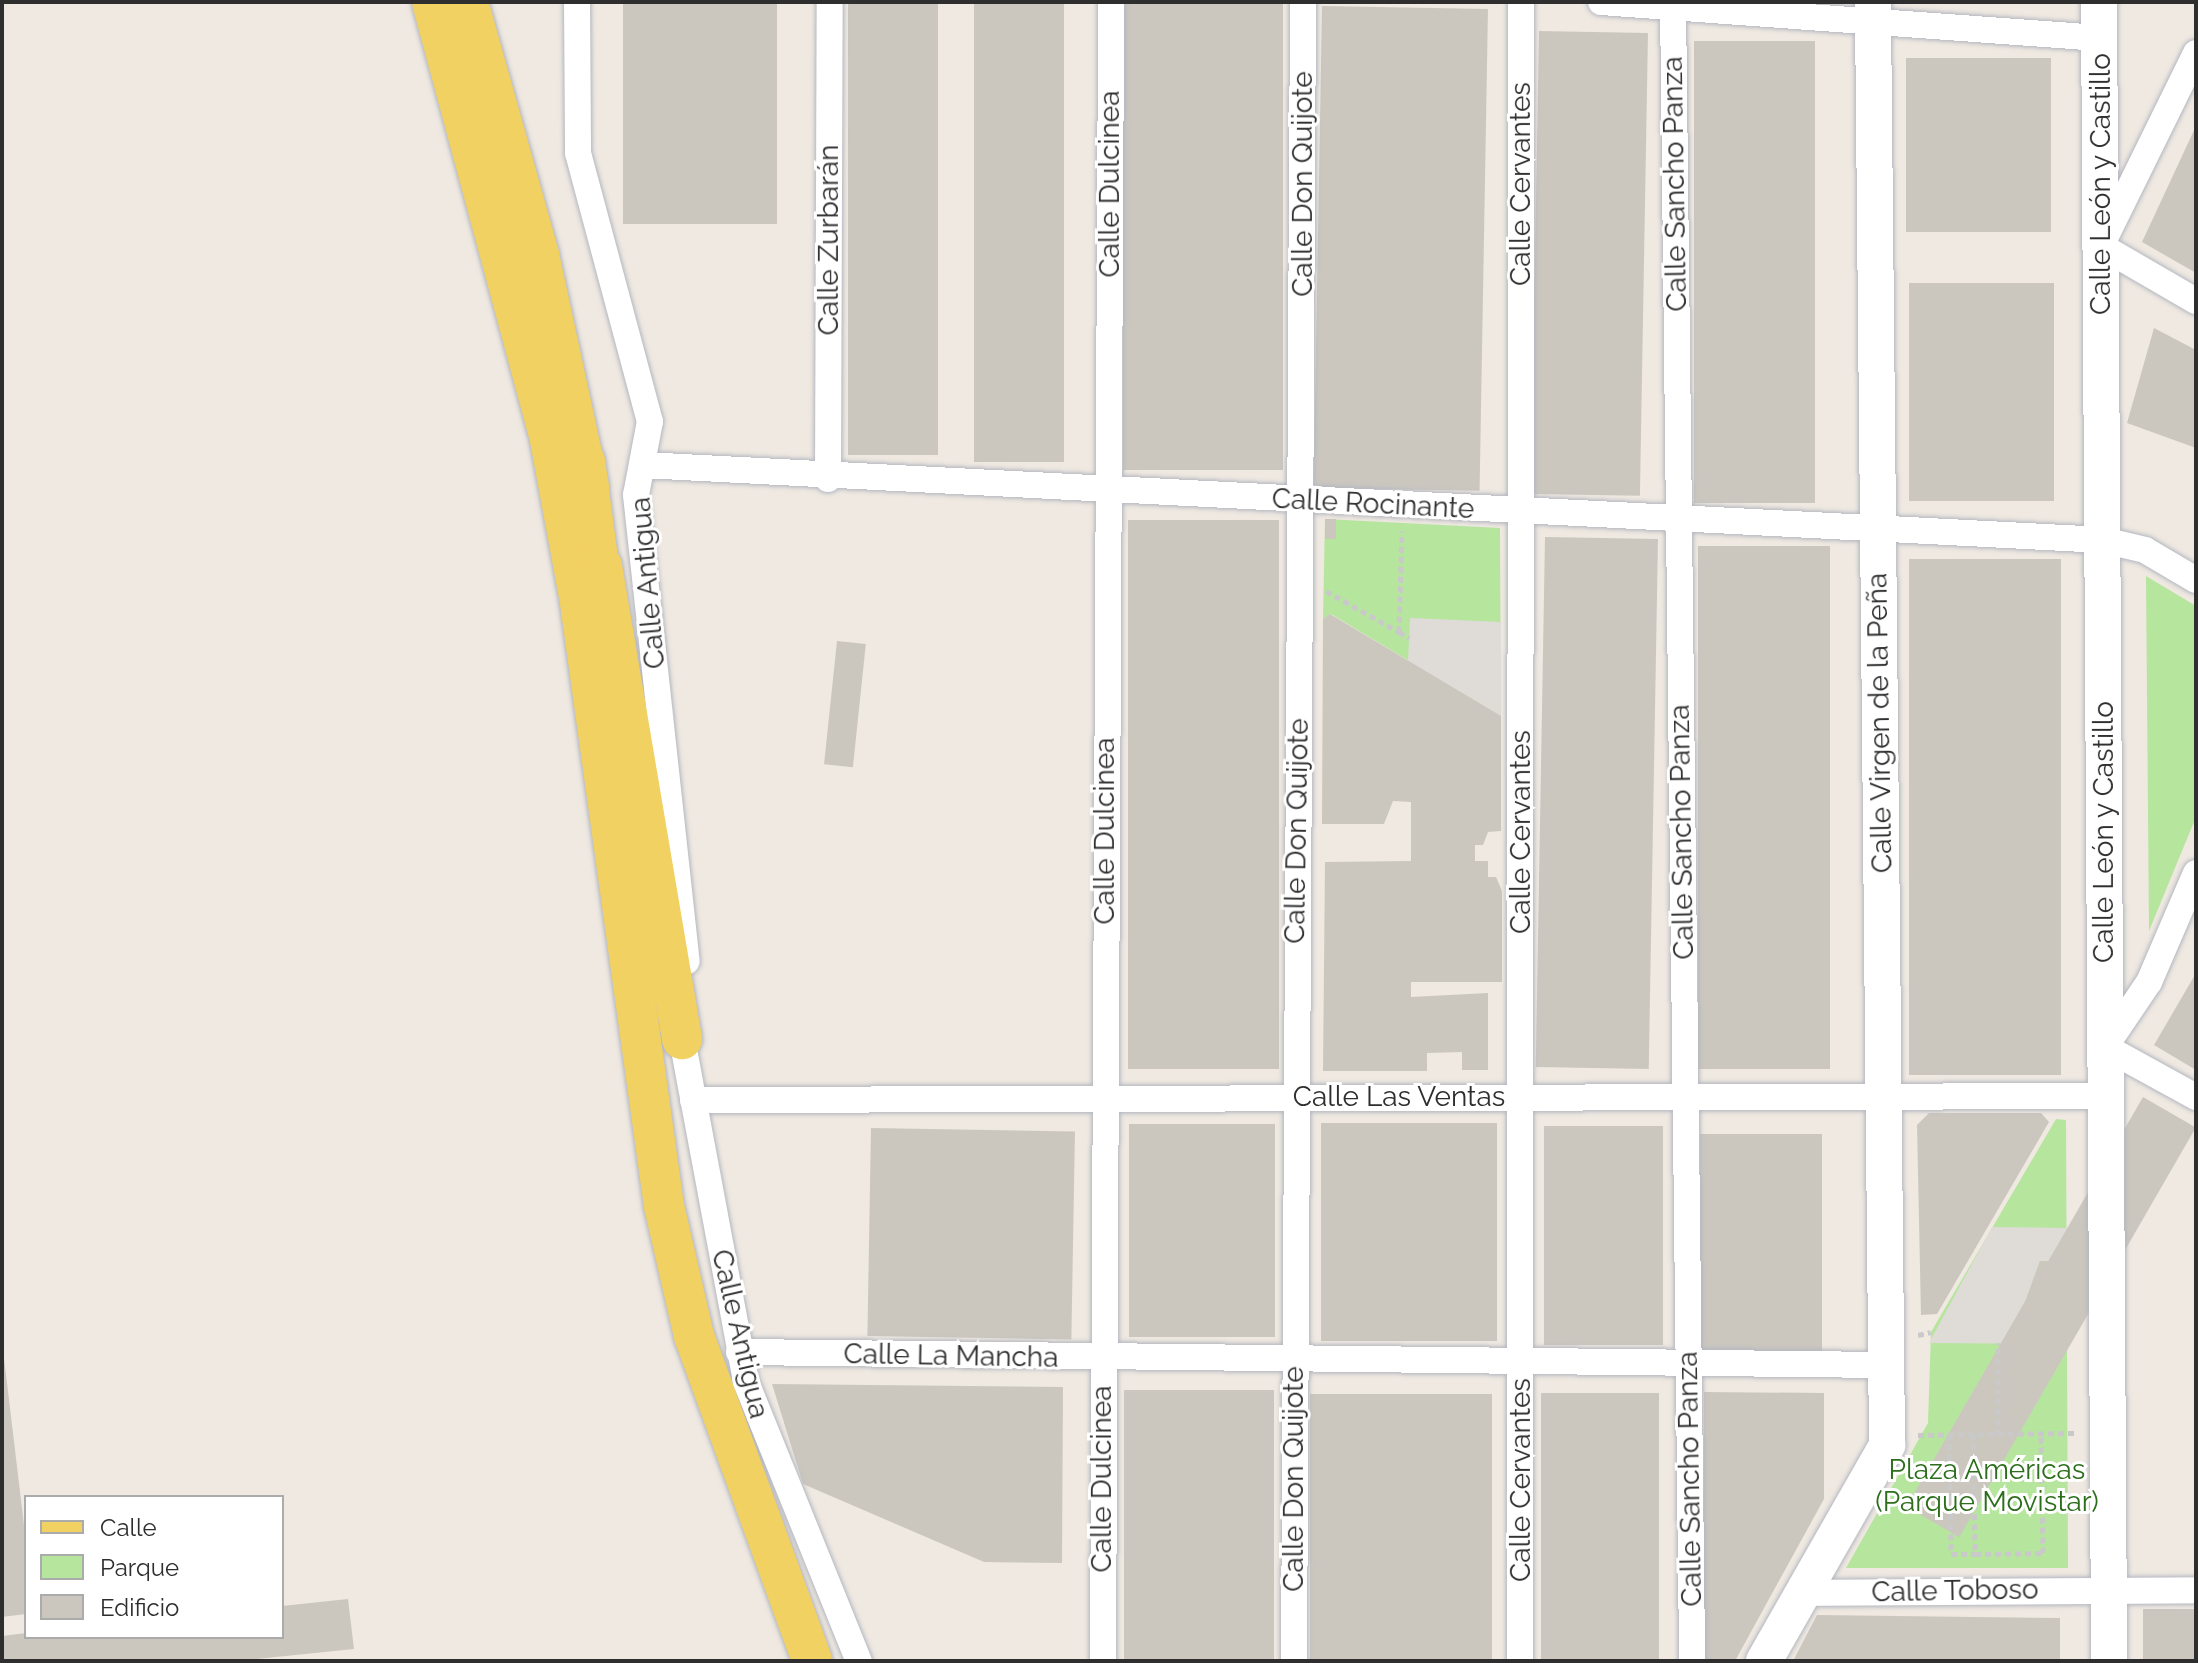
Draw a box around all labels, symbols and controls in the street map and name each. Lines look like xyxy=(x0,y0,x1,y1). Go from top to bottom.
street label: Calle León y Castillo xyxy=(2084,52,2118,316)
street label: Calle Sancho Panza xyxy=(1656,56,1694,312)
street label: Calle Don Quijote xyxy=(1286,71,1320,297)
street label: Calle Cervantes xyxy=(1504,82,1538,286)
street label: Calle Dulcinea xyxy=(1093,90,1127,278)
street label: Calle Zurbarán xyxy=(812,145,846,335)
street label: Calle Rocinante xyxy=(1271,482,1475,526)
street label: Calle Antigua xyxy=(624,495,672,671)
street label: Calle Virgen de la Peña xyxy=(1861,572,1899,874)
street label: Calle León y Castillo xyxy=(2087,700,2121,964)
street label: Calle Sancho Panza xyxy=(1663,704,1701,960)
street label: Calle Don Quijote xyxy=(1278,718,1316,944)
street label: Calle Cervantes xyxy=(1504,730,1538,934)
street label: Calle Dulcinea xyxy=(1088,737,1122,925)
street label: Calle Las Ventas xyxy=(1292,1080,1506,1114)
street label: Calle Antigua xyxy=(704,1246,776,1422)
street label: Calle La Mancha xyxy=(843,1337,1059,1375)
street label: Calle Sancho Panza xyxy=(1671,1351,1709,1607)
street label: Calle Don Quijote xyxy=(1277,1366,1311,1592)
street label: Calle Cervantes xyxy=(1504,1378,1538,1582)
street label: Calle Dulcinea xyxy=(1085,1385,1119,1573)
park label: Plaza Américas (Parque Movistar) xyxy=(1875,1453,2099,1519)
legend xyxy=(24,1495,284,1639)
text: Calle xyxy=(100,1513,157,1542)
text: Parque xyxy=(100,1553,179,1582)
street label: Calle Toboso xyxy=(1871,1573,2039,1609)
text: Edificio xyxy=(100,1593,179,1622)

